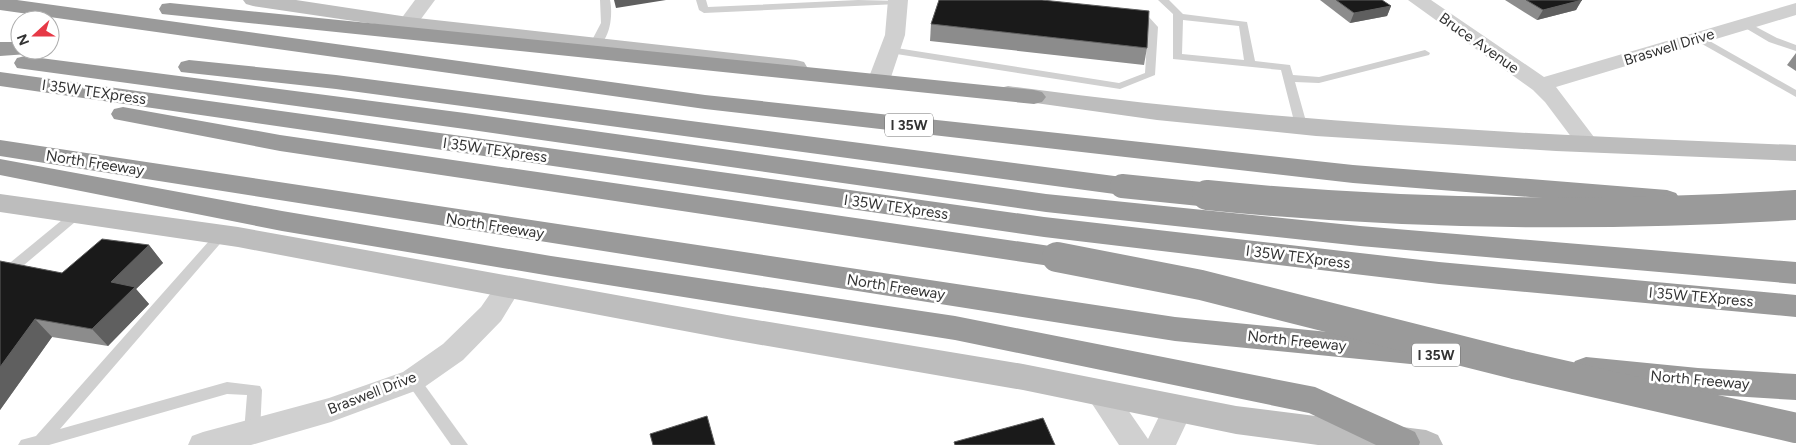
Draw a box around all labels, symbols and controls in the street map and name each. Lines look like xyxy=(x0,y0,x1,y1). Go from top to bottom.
street label: Bruce Avenue xyxy=(1436,9,1522,77)
north arrow xyxy=(10,10,60,60)
street label: Braswell Drive xyxy=(1622,25,1716,69)
text: N xyxy=(13,31,33,48)
street label: I 35W TEXpress xyxy=(41,76,147,108)
road number: I 35W xyxy=(885,114,933,136)
street label: I 35W TEXpress xyxy=(442,134,548,166)
street label: North Freeway xyxy=(45,146,146,180)
street label: I 35W TEXpress xyxy=(843,191,949,223)
street label: North Freeway xyxy=(445,209,546,243)
street label: I 35W TEXpress xyxy=(1245,242,1351,272)
street label: North Freeway xyxy=(846,270,947,304)
street label: I 35W TEXpress xyxy=(1648,283,1754,311)
street label: North Freeway xyxy=(1247,327,1347,355)
road number: I 35W xyxy=(1412,344,1460,366)
street label: North Freeway xyxy=(1650,367,1750,393)
street label: Braswell Drive xyxy=(325,368,419,418)

